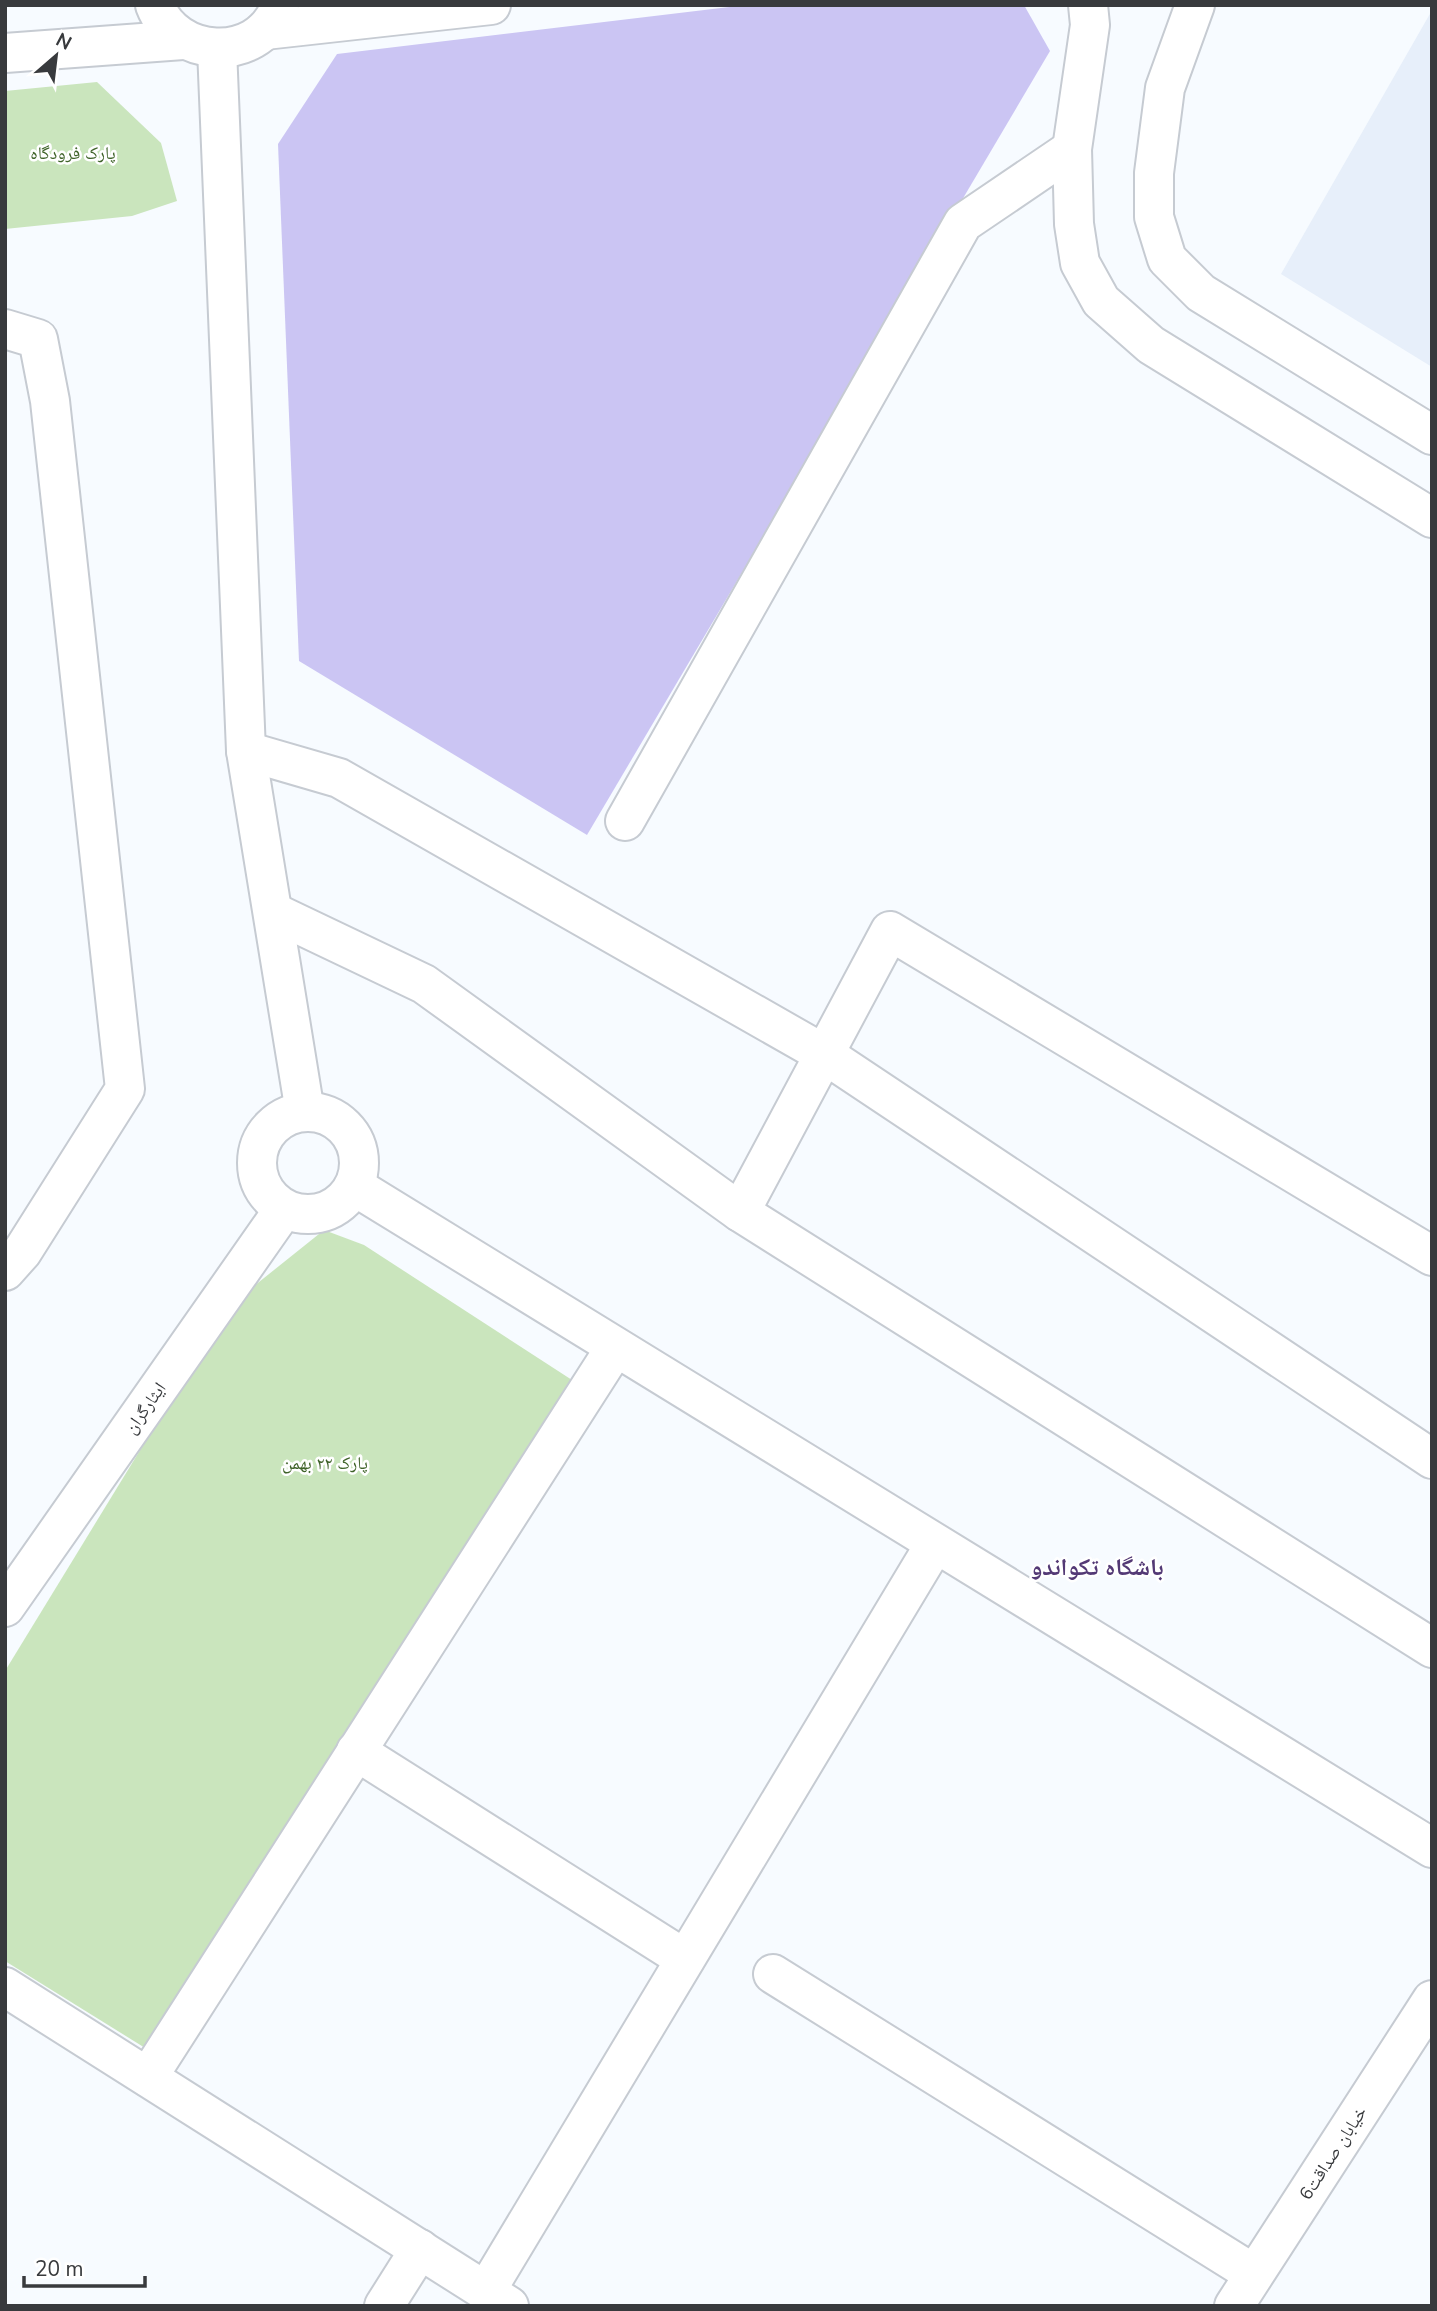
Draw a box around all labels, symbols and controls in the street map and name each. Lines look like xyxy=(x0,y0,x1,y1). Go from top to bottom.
north arrow xyxy=(21,21,91,91)
text: N xyxy=(51,27,76,57)
park label: پارک فرودگاه xyxy=(30,141,116,165)
street label: ایثارگران xyxy=(119,1377,171,1439)
park label: پارک ۲۲ بهمن xyxy=(282,1451,368,1475)
district label: باشگاه تکواندو xyxy=(1030,1551,1164,1583)
street label: خیابان صداقت6 xyxy=(1294,2102,1372,2204)
scale bar xyxy=(24,2244,145,2288)
text: 20 m xyxy=(35,2255,84,2283)

